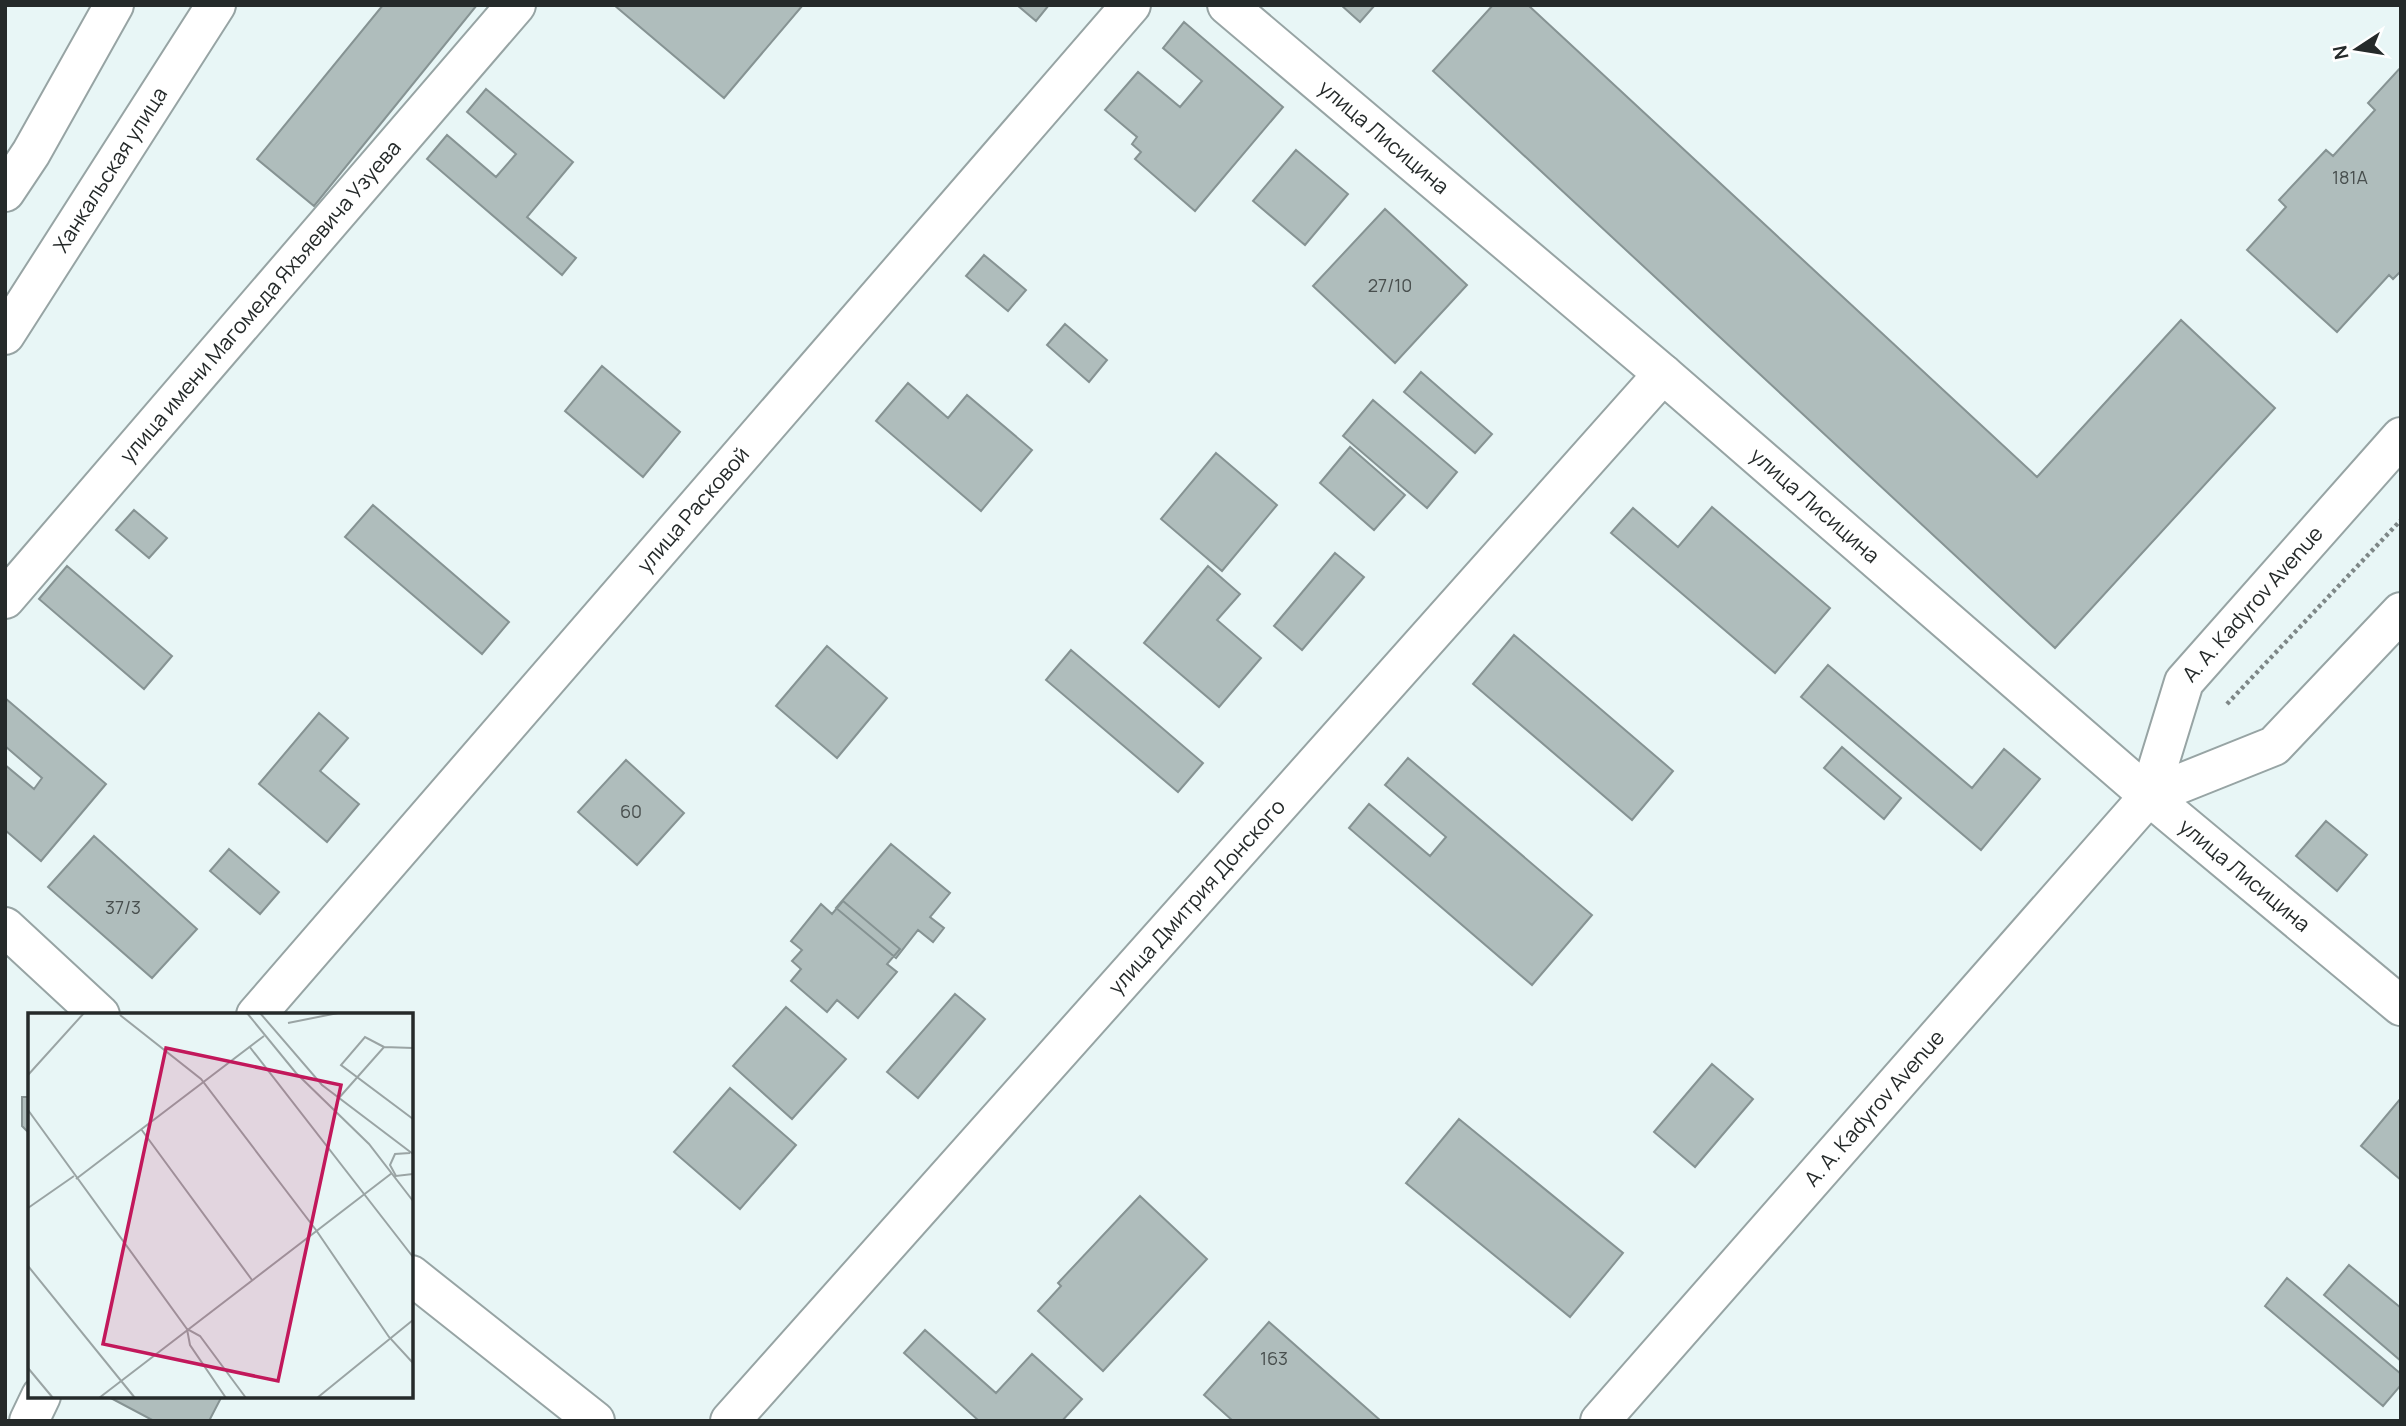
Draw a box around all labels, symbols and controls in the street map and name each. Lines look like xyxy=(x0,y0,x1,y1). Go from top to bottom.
north arrow xyxy=(2322,14,2392,84)
text: N xyxy=(2326,43,2355,62)
street label: улица Лисицина xyxy=(1313,73,1455,200)
street label: Ханкальская улица xyxy=(46,81,173,257)
street label: улица имени Магомеда Яхъяевича Узуева xyxy=(113,134,407,468)
house number: 181А xyxy=(2332,165,2369,189)
house number: 27/10 xyxy=(1368,273,1412,297)
street label: улица Расковой xyxy=(630,441,755,578)
street label: улица Лисицина xyxy=(1745,441,1886,569)
street label: A. A. Kadyrov Avenue xyxy=(2175,520,2329,688)
street label: улица Дмитрия Донского xyxy=(1102,792,1291,1000)
house number: 60 xyxy=(620,799,642,823)
street label: улица Лисицина xyxy=(2174,812,2317,938)
house number: 37/3 xyxy=(105,895,141,919)
inset map xyxy=(28,1013,413,1398)
street label: A. A. Kadyrov Avenue xyxy=(1797,1024,1950,1192)
house number: 163 xyxy=(1260,1346,1288,1370)

